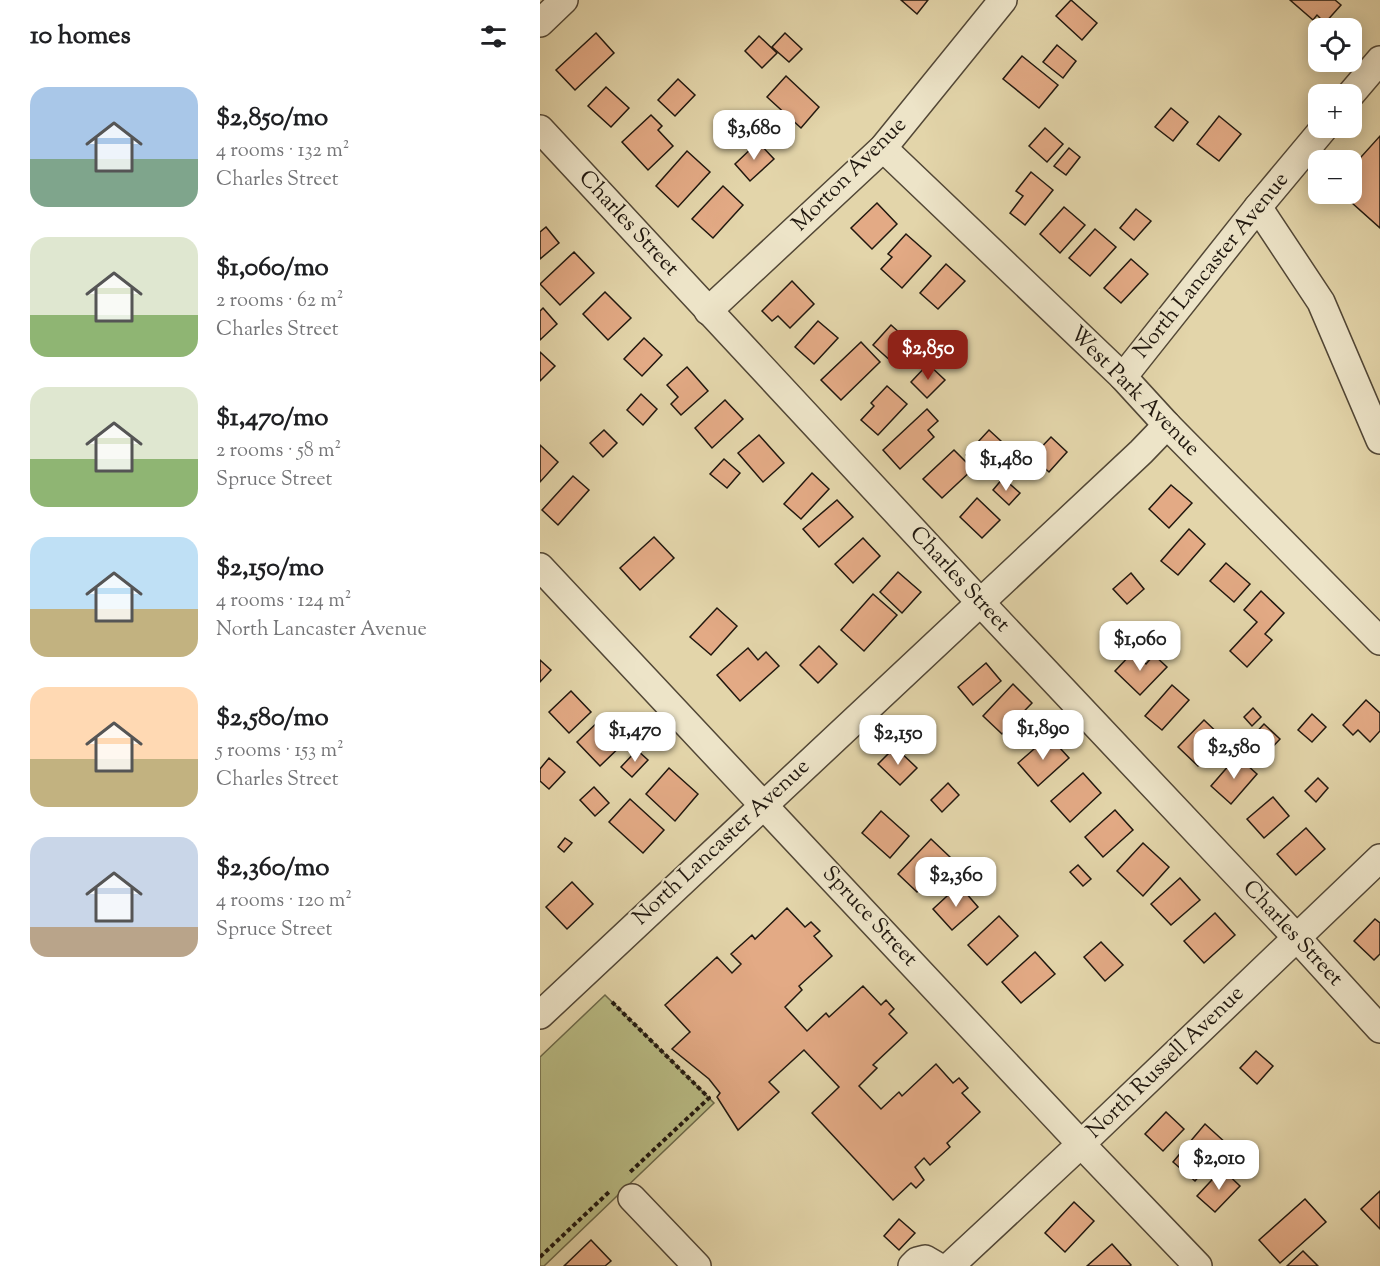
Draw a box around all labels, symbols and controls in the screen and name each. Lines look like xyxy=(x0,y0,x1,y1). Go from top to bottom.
text: 10 homes xyxy=(30,18,131,55)
map controls xyxy=(1308,18,1362,204)
button: locate xyxy=(1308,18,1362,72)
icon: filters xyxy=(477,20,510,53)
button: + xyxy=(1308,84,1362,138)
text: $2,850/mo xyxy=(216,100,328,137)
pin: $3,680 xyxy=(705,110,803,161)
street label: Morton Avenue xyxy=(785,110,915,240)
icon: home xyxy=(78,111,150,183)
text: $3,680 xyxy=(727,115,781,144)
text: 4 rooms · 132 m² xyxy=(216,137,349,166)
button: − xyxy=(1308,150,1362,204)
street label: Charles Street xyxy=(570,164,686,285)
text: Charles Street xyxy=(216,166,339,195)
street label: North Lancaster Avenue xyxy=(1127,166,1297,366)
text: $1,060/mo xyxy=(216,250,329,287)
icon: home xyxy=(78,261,150,333)
text: 2 rooms · 62 m² xyxy=(216,287,344,316)
text: Charles Street xyxy=(216,316,339,345)
street label: West Park Avenue xyxy=(1061,319,1207,465)
pin: $2,850 xyxy=(879,330,977,381)
text: $2,850 xyxy=(902,335,954,364)
text: $1,470/mo xyxy=(216,400,329,437)
icon: home xyxy=(78,411,150,483)
text: 2 rooms · 58 m² xyxy=(216,437,341,466)
pin: $1,480 xyxy=(957,441,1055,492)
text: $1,480 xyxy=(979,446,1033,475)
text: Spruce Street xyxy=(216,466,332,495)
street label: Charles Street xyxy=(901,520,1017,641)
text: $2,150/mo xyxy=(216,550,324,587)
icon: home xyxy=(78,561,150,633)
text: 4 rooms · 124 m² xyxy=(216,587,351,616)
text: North Lancaster Avenue xyxy=(216,616,427,645)
pin: $1,060 xyxy=(1091,621,1189,672)
text: $1,060 xyxy=(1114,626,1166,655)
text: $2,580/mo xyxy=(216,700,329,737)
pin: $1,890 xyxy=(994,710,1092,761)
icon: home xyxy=(78,711,150,783)
pin: $1,470 xyxy=(586,712,684,763)
pin: $2,150 xyxy=(849,715,947,766)
text: $1,890 xyxy=(1017,715,1069,744)
text: $1,470 xyxy=(609,717,661,746)
text: $2,150 xyxy=(873,720,923,749)
pin: $2,580 xyxy=(1185,729,1283,780)
text: $2,580 xyxy=(1208,734,1260,763)
text: 5 rooms · 153 m² xyxy=(216,737,344,766)
street label: North Lancaster Avenue xyxy=(626,752,818,934)
text: Charles Street xyxy=(216,766,339,795)
text: $2,360/mo xyxy=(216,850,329,887)
pin: $2,360 xyxy=(907,857,1005,908)
street label: Spruce Street xyxy=(814,859,925,975)
icon: home xyxy=(78,861,150,933)
text: $2,360 xyxy=(929,862,983,891)
street label: Charles Street xyxy=(1234,874,1350,995)
text: 4 rooms · 120 m² xyxy=(216,887,352,916)
text: Spruce Street xyxy=(216,916,332,945)
street label: North Russell Avenue xyxy=(1080,979,1252,1147)
pin: $2,010 xyxy=(1170,1140,1268,1191)
text: $2,010 xyxy=(1193,1145,1245,1174)

